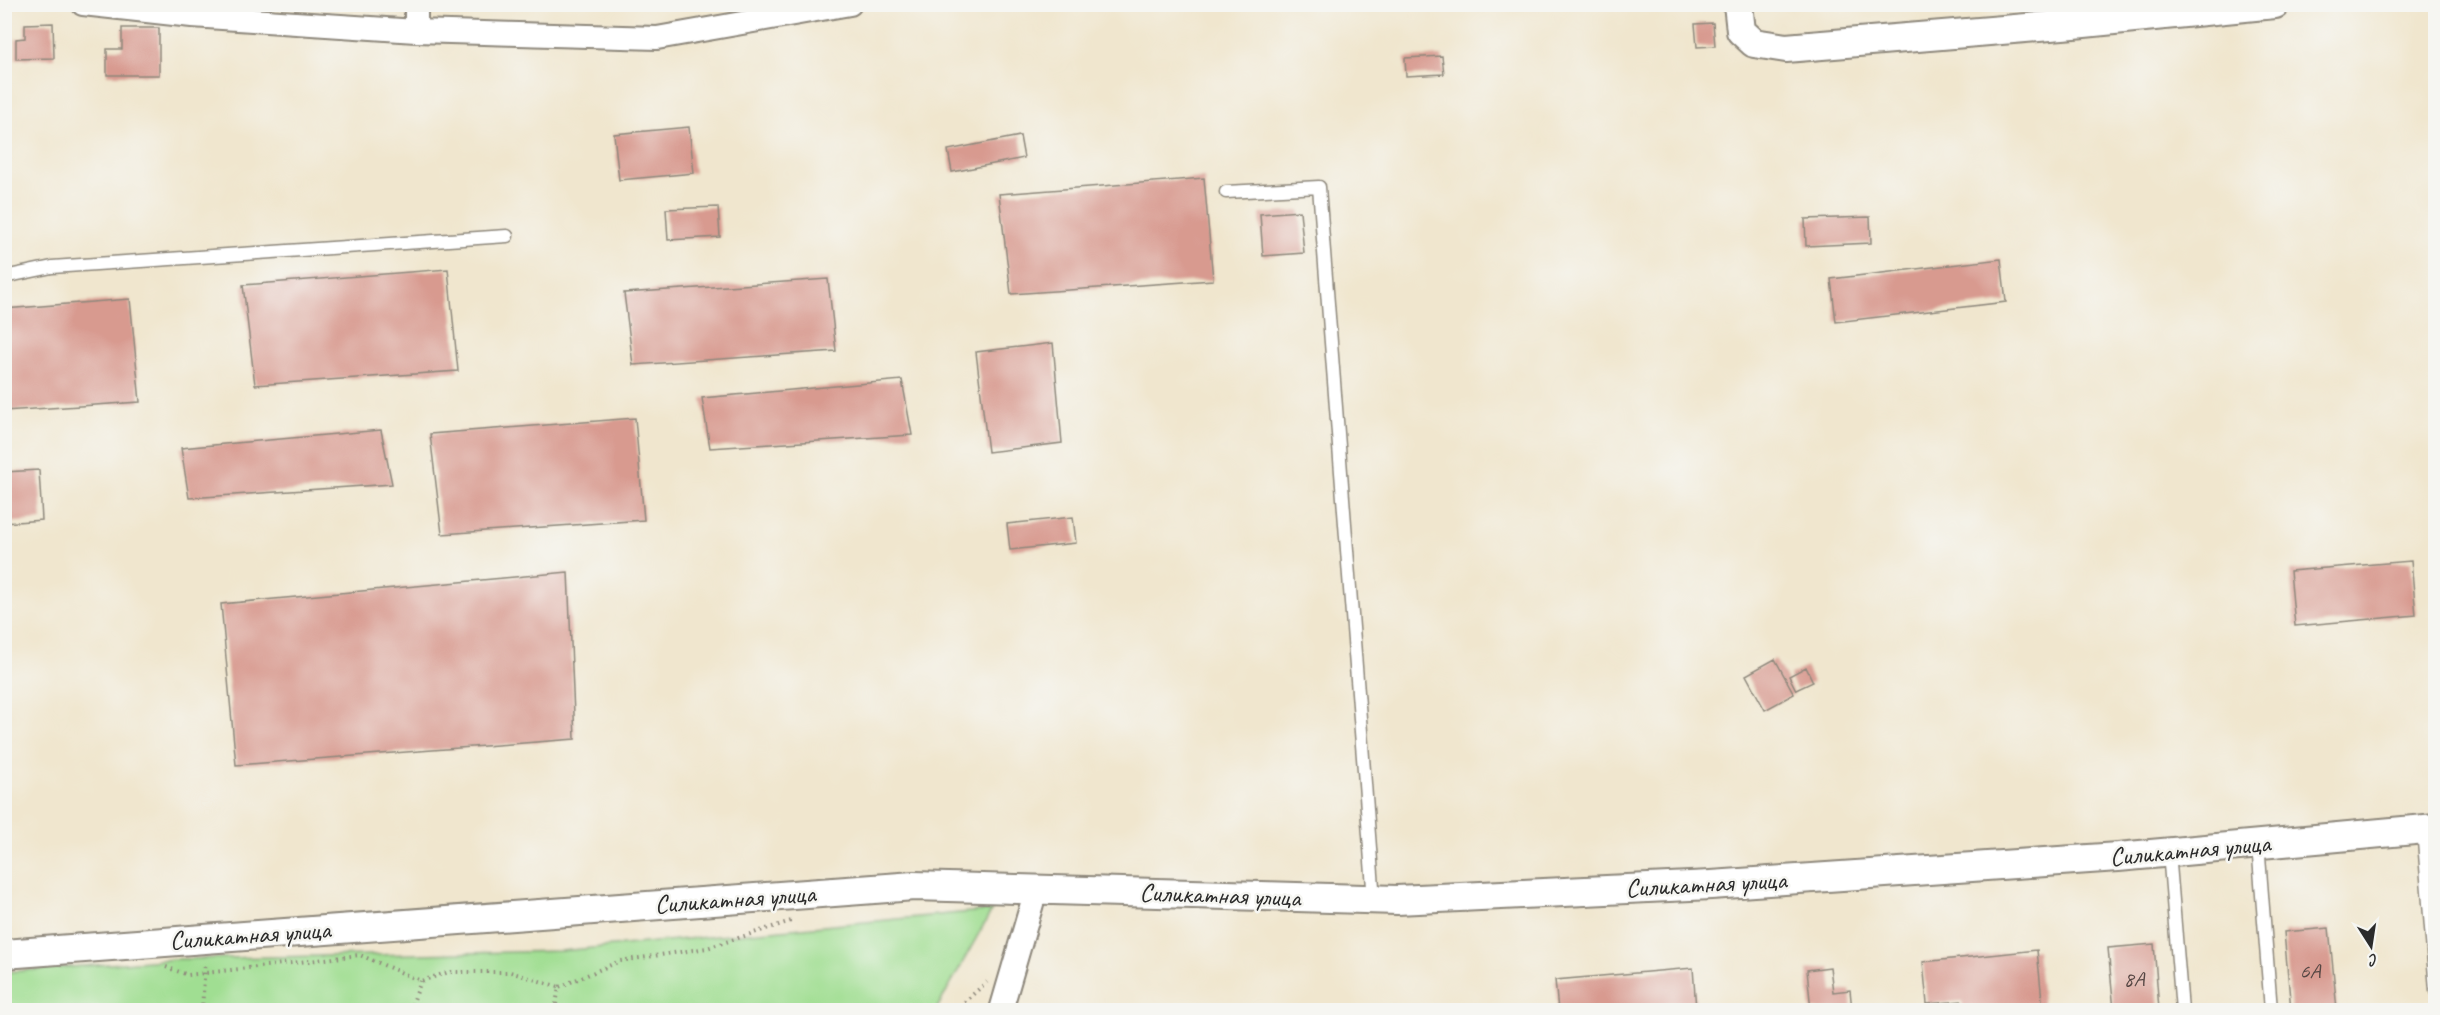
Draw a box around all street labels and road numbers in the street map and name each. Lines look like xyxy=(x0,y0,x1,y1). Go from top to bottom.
street label: Силикатная улица xyxy=(2108,826,2273,873)
street label: Силикатная улица xyxy=(1625,863,1789,905)
street label: Силикатная улица xyxy=(1139,876,1303,914)
street label: Силикатная улица xyxy=(653,877,818,921)
street label: Силикатная улица xyxy=(168,913,333,957)

